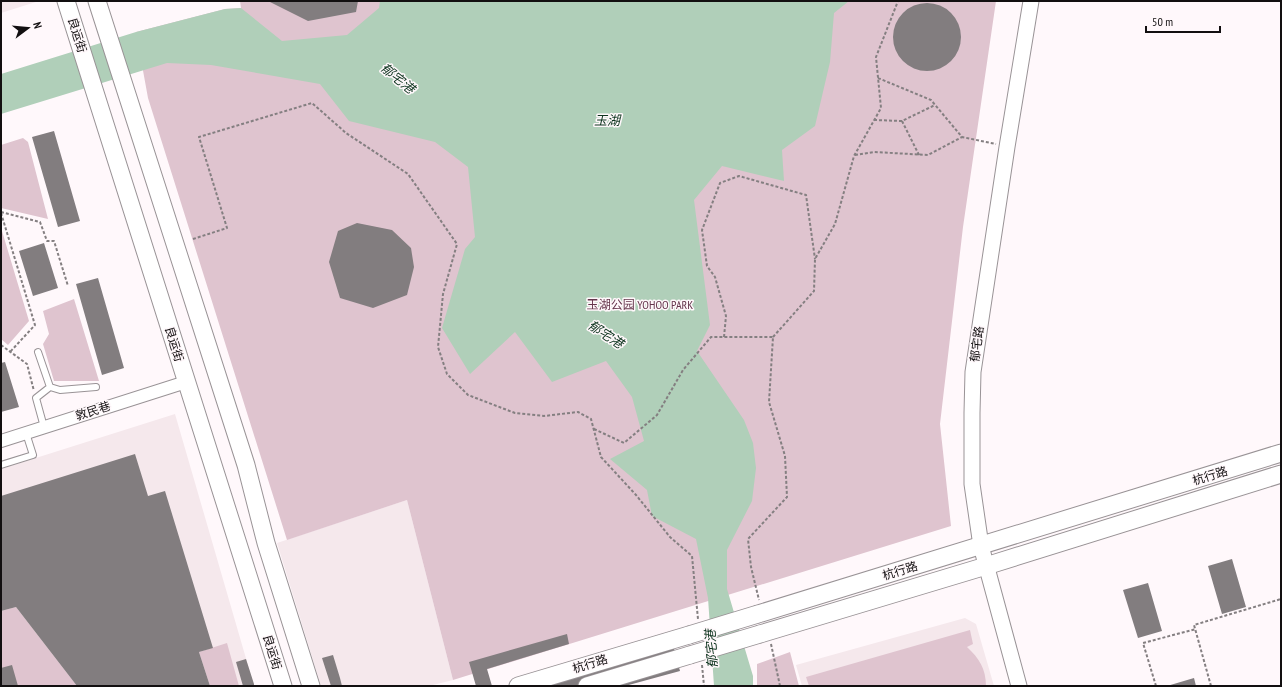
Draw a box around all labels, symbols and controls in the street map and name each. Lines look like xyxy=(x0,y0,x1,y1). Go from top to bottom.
north arrow xyxy=(8,8,48,48)
scale bar xyxy=(1146,8,1220,34)
text: 50 m xyxy=(1152,14,1173,29)
street label: 良运街 xyxy=(65,15,90,54)
text: N xyxy=(30,20,45,30)
water label: 郁宅港 xyxy=(377,60,420,99)
water label: 玉湖 xyxy=(594,112,622,129)
park label: 玉湖公园 YOHOO PARK xyxy=(587,297,693,312)
water label: 郁宅港 xyxy=(585,317,628,353)
street label: 良运街 xyxy=(162,324,187,363)
street label: 郁宅路 xyxy=(967,325,986,363)
street label: 敦民巷 xyxy=(73,398,112,423)
street label: 杭行路 xyxy=(1190,463,1229,488)
street label: 杭行路 xyxy=(880,558,919,583)
water label: 郁宅港 xyxy=(702,627,721,669)
street label: 良运街 xyxy=(260,632,285,671)
street label: 杭行路 xyxy=(570,651,609,676)

